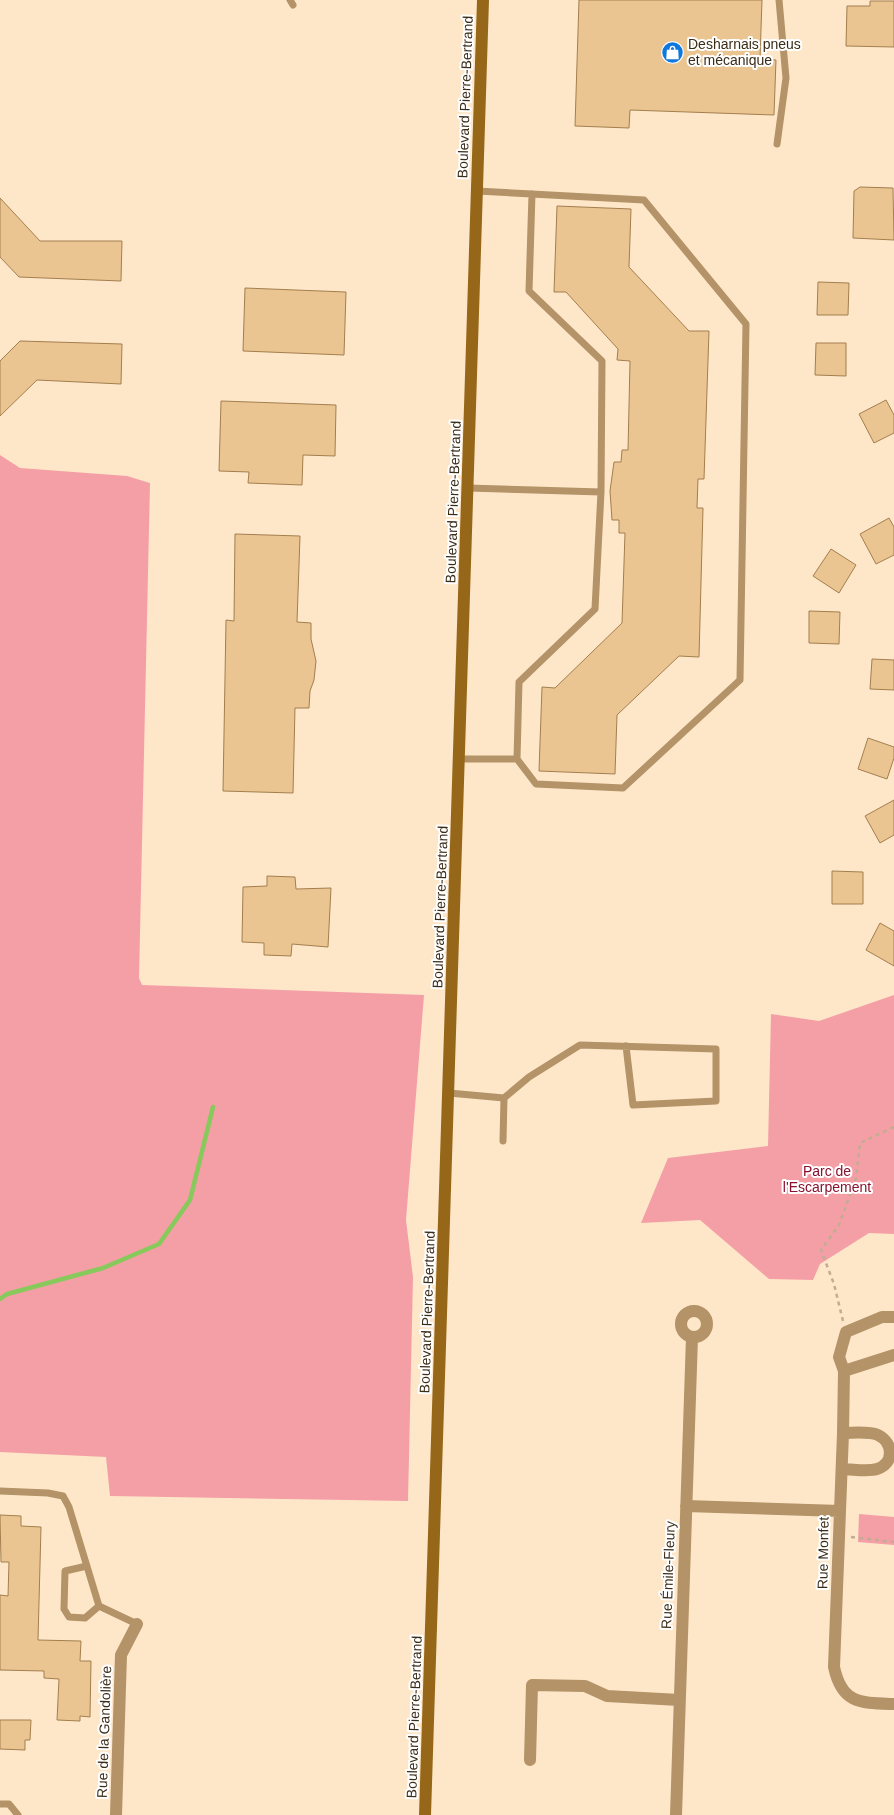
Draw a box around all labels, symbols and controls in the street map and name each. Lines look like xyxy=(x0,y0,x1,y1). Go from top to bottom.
street label: Boulevard Pierre-Bertrand xyxy=(454,15,476,179)
place label: Desharnais pneus et mécanique xyxy=(688,36,801,68)
shop icon: Desharnais pneus et mécanique xyxy=(660,40,684,64)
street label: Boulevard Pierre-Bertrand xyxy=(442,420,464,584)
street label: Boulevard Pierre-Bertrand xyxy=(429,825,451,989)
park label: Parc de l'Escarpement xyxy=(783,1163,871,1195)
street label: Boulevard Pierre-Bertrand xyxy=(416,1230,438,1394)
street label: Rue Monfet xyxy=(814,1517,832,1589)
street label: Rue Émile-Fleury xyxy=(658,1521,678,1629)
street label: Boulevard Pierre-Bertrand xyxy=(403,1635,425,1799)
street label: Rue de la Gandolière xyxy=(94,1665,114,1798)

